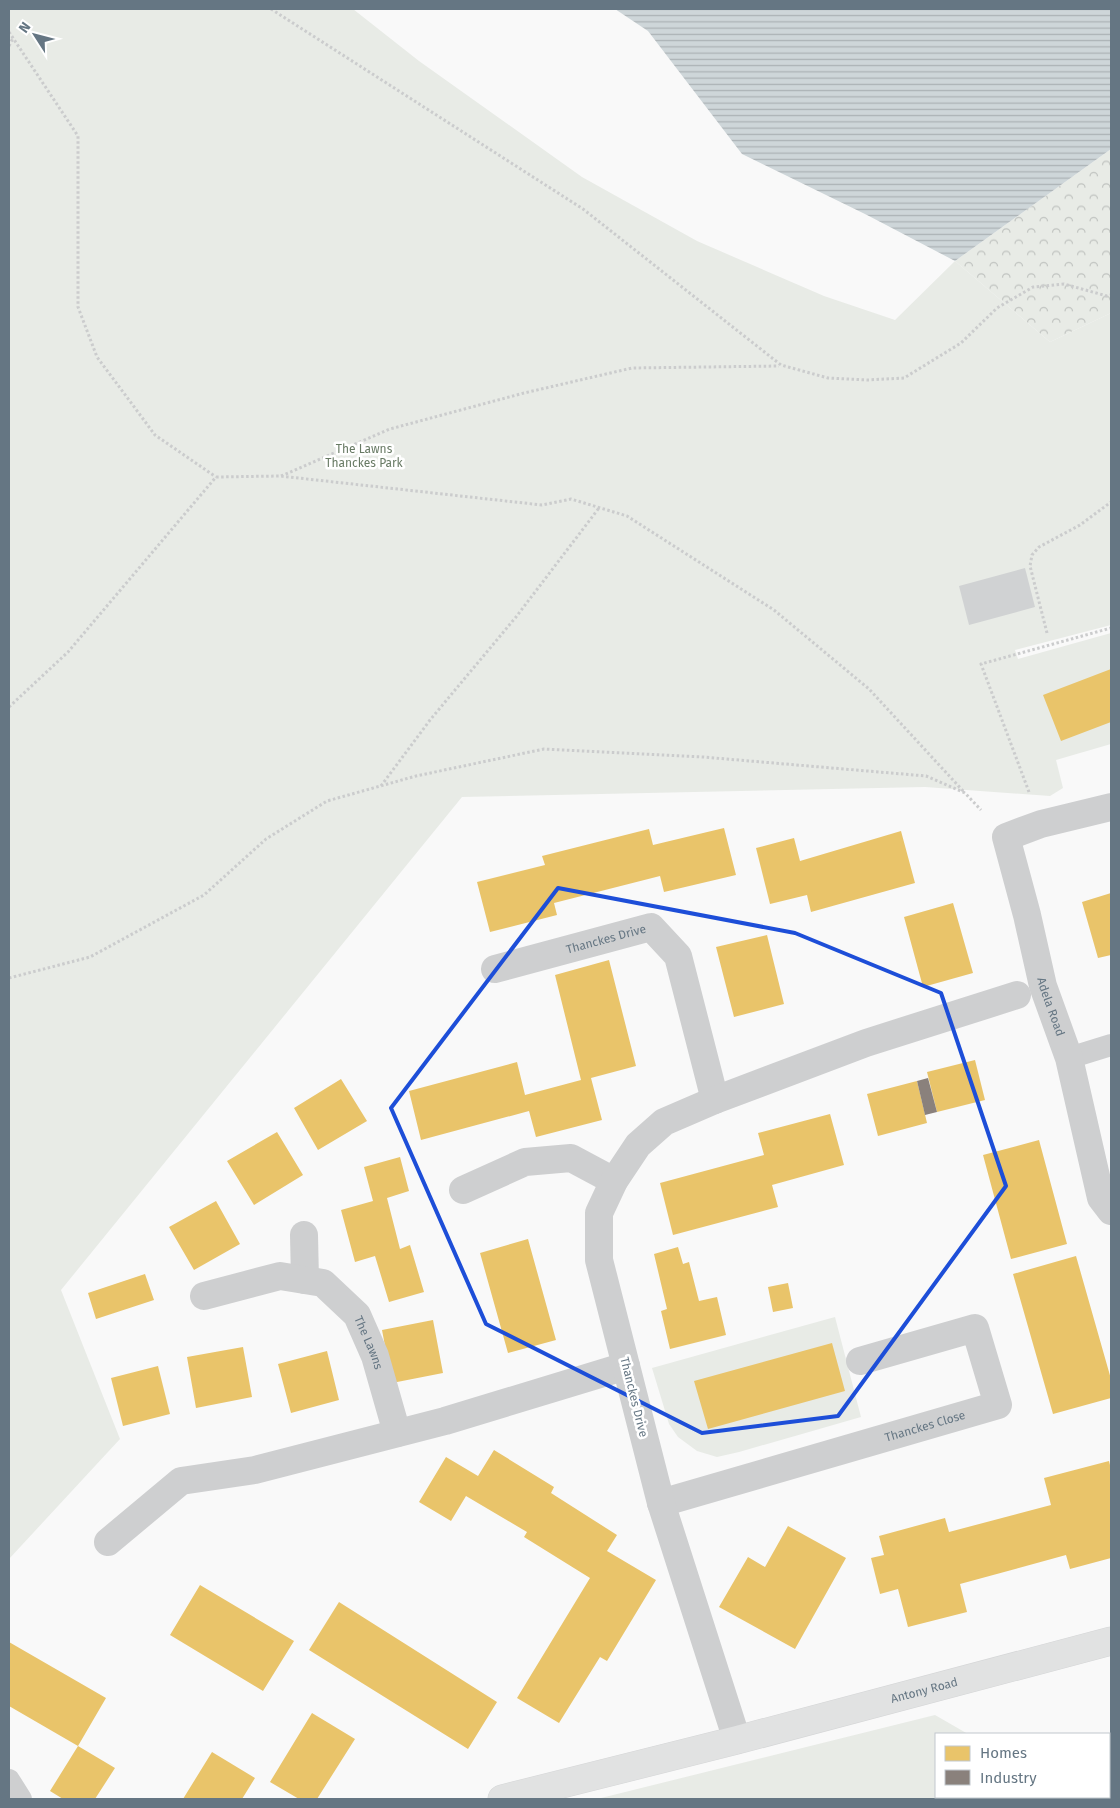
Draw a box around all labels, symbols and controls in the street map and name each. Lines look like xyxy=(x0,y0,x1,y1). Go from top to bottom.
north arrow xyxy=(10,10,60,60)
text: N xyxy=(15,19,34,36)
park label: The Lawns Thanckes Park xyxy=(325,442,404,470)
street label: Thanckes Drive xyxy=(565,922,648,957)
street label: Adela Road xyxy=(1034,976,1068,1038)
street label: The Lawns xyxy=(351,1314,386,1371)
street label: Thanckes Drive xyxy=(617,1356,651,1438)
street label: Thanckes Close xyxy=(883,1408,967,1445)
street label: Antony Road xyxy=(889,1675,959,1706)
legend xyxy=(935,1733,1110,1798)
text: Homes xyxy=(980,1744,1027,1762)
text: Industry xyxy=(980,1769,1037,1787)

